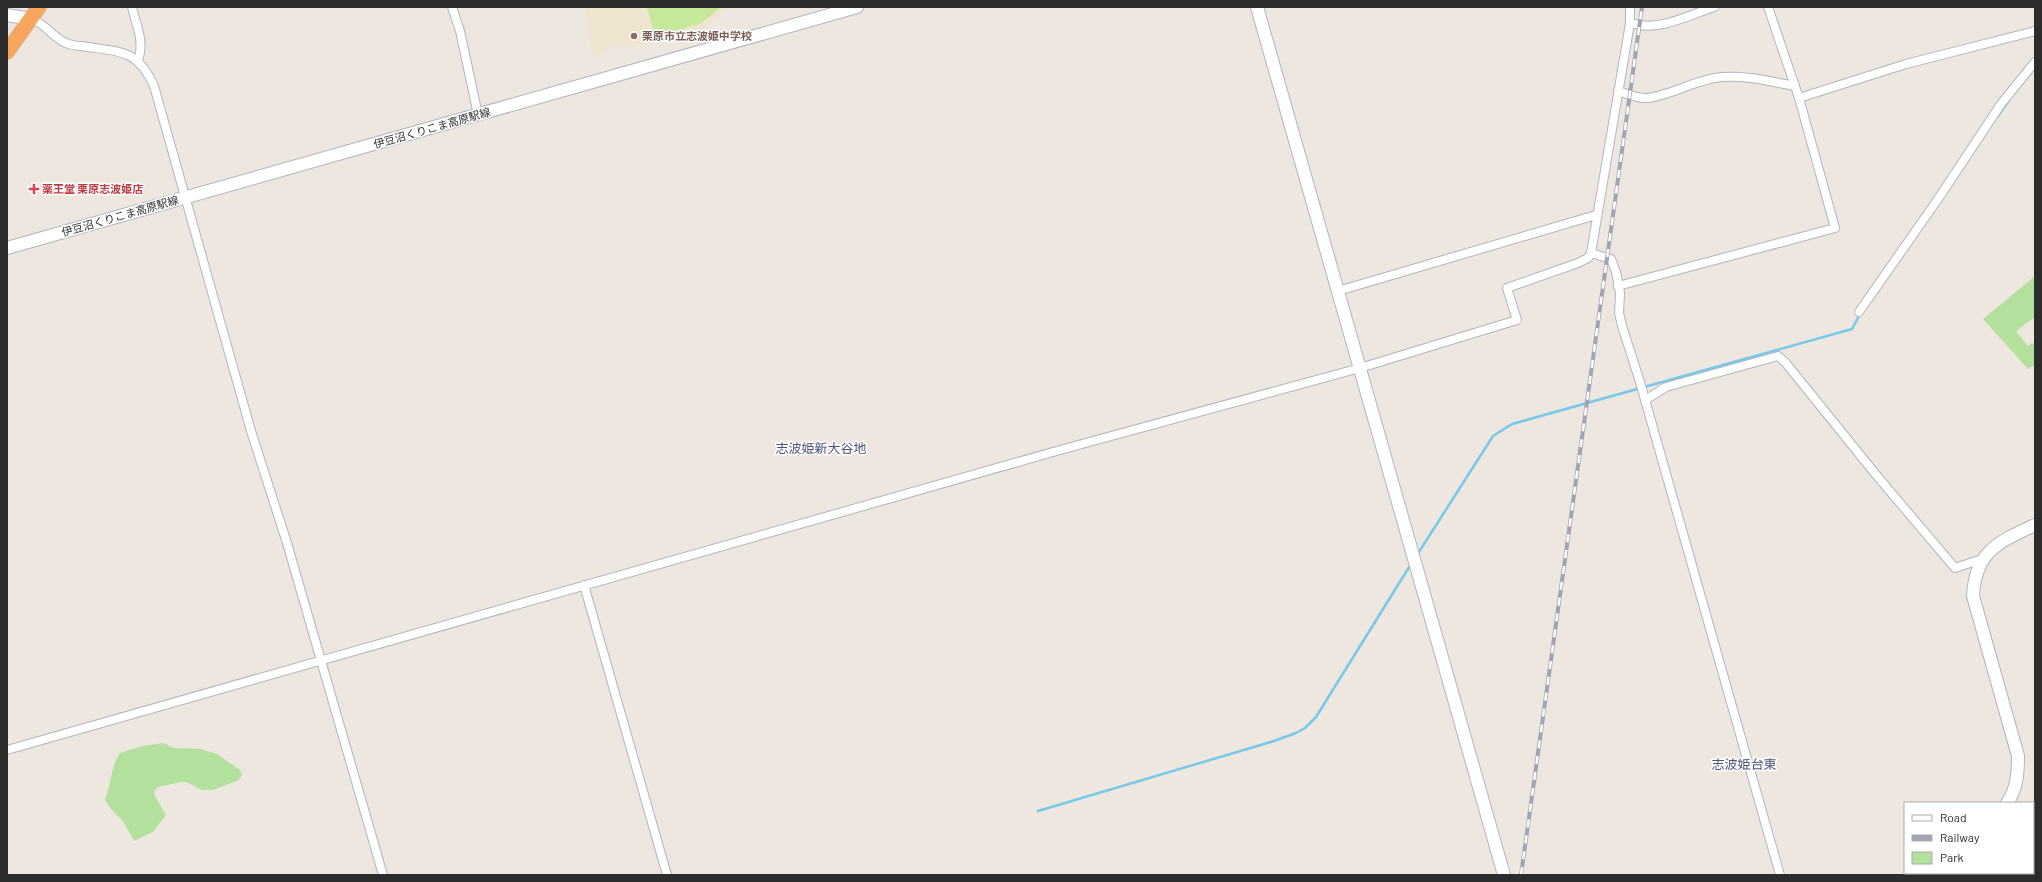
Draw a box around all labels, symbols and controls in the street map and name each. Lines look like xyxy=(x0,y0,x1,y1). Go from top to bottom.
place label: 栗原市立志波姫中学校 xyxy=(642,29,752,42)
marker: 栗原市立志波姫中学校 xyxy=(629,31,639,41)
street label: 伊豆沼くりこま高原駅線 xyxy=(372,105,492,150)
place label: 薬王堂 栗原志波姫店 xyxy=(42,182,143,195)
marker: 薬王堂 栗原志波姫店 xyxy=(29,184,39,194)
street label: 伊豆沼くりこま高原駅線 xyxy=(60,193,180,238)
district label: 志波姫新大谷地 xyxy=(775,440,867,456)
district label: 志波姫台東 xyxy=(1711,756,1777,772)
legend xyxy=(1904,802,2034,874)
text: Road xyxy=(1940,810,1967,824)
text: Railway xyxy=(1940,830,1980,844)
text: Park xyxy=(1940,850,1964,864)

